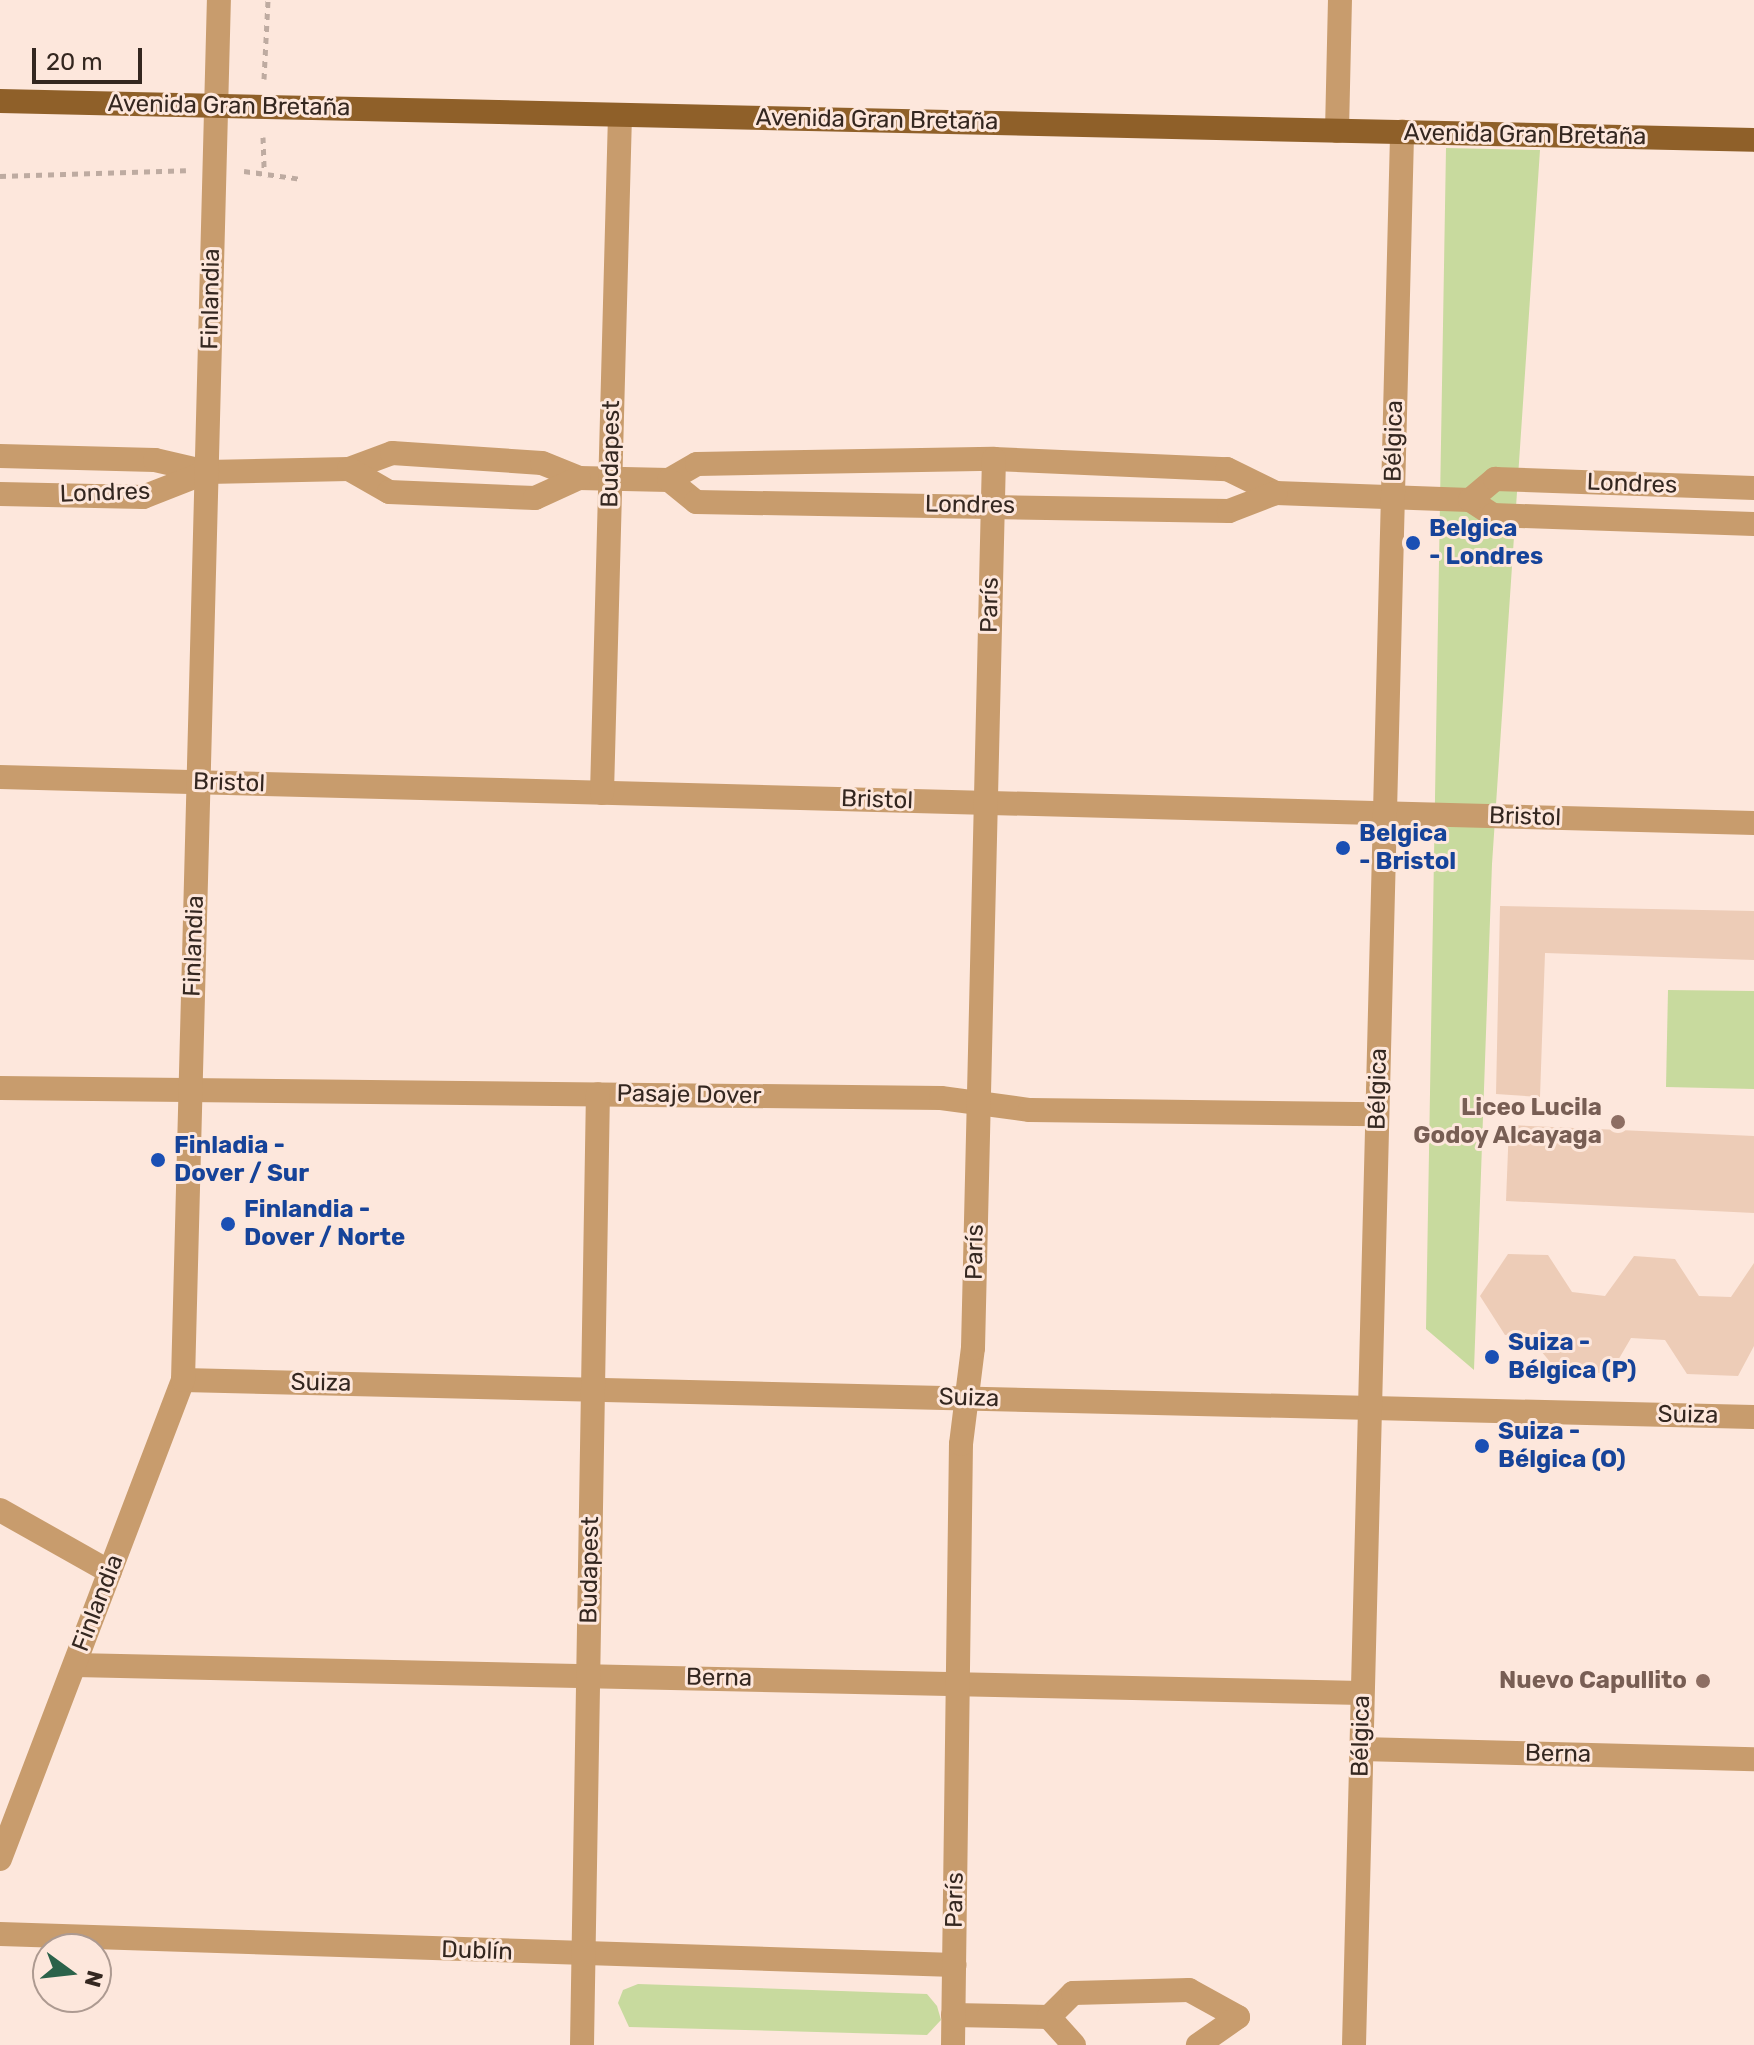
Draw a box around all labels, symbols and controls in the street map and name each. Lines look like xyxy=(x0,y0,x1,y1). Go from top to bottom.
scale bar xyxy=(36,32,146,82)
text: 20 m xyxy=(46,48,103,76)
street label: Avenida Gran Bretaña xyxy=(107,89,351,123)
street label: Avenida Gran Bretaña xyxy=(755,103,999,137)
street label: Avenida Gran Bretaña xyxy=(1403,118,1647,152)
street label: Finlandia xyxy=(196,248,226,350)
street label: Budapest xyxy=(596,400,626,508)
street label: Bélgica xyxy=(1379,400,1409,482)
street label: Londres xyxy=(1586,468,1678,500)
street label: Londres xyxy=(59,477,151,509)
street label: Londres xyxy=(925,490,1015,520)
place label: Belgica - Londres xyxy=(1429,515,1543,571)
marker: Belgica - Londres xyxy=(1404,534,1422,552)
street label: París xyxy=(975,577,1005,633)
street label: Bristol xyxy=(192,767,266,799)
street label: Bristol xyxy=(840,784,914,816)
street label: Bristol xyxy=(1488,801,1562,833)
place label: Belgica - Bristol xyxy=(1359,820,1456,876)
marker: Belgica - Bristol xyxy=(1334,839,1352,857)
street label: Finlandia xyxy=(178,895,210,997)
street label: Bélgica xyxy=(1363,1048,1393,1130)
street label: Pasaje Dover xyxy=(616,1079,762,1111)
place label: Liceo Lucila Godoy Alcayaga xyxy=(1412,1094,1602,1150)
marker: Liceo Lucila Godoy Alcayaga xyxy=(1609,1113,1627,1131)
place label: Finladia - Dover / Sur xyxy=(174,1132,310,1188)
marker: Finladia - Dover / Sur xyxy=(149,1151,167,1169)
place label: Finlandia - Dover / Norte xyxy=(244,1196,406,1252)
marker: Finlandia - Dover / Norte xyxy=(219,1215,237,1233)
street label: París xyxy=(960,1224,990,1280)
place label: Suiza - Bélgica (P) xyxy=(1508,1329,1636,1385)
marker: Suiza - Bélgica (P) xyxy=(1483,1348,1501,1366)
street label: Suiza xyxy=(290,1368,352,1398)
street label: Suiza xyxy=(938,1383,1000,1413)
street label: Suiza xyxy=(1657,1400,1719,1430)
place label: Suiza - Bélgica (O) xyxy=(1498,1418,1626,1474)
marker: Suiza - Bélgica (O) xyxy=(1473,1437,1491,1455)
street label: Budapest xyxy=(575,1516,605,1624)
street label: Finlandia xyxy=(66,1551,130,1655)
street label: Berna xyxy=(686,1663,752,1693)
place label: Nuevo Capullito xyxy=(1499,1667,1687,1695)
marker: Nuevo Capullito xyxy=(1694,1672,1712,1690)
street label: Bélgica xyxy=(1346,1695,1376,1777)
street label: Berna xyxy=(1525,1739,1591,1769)
street label: París xyxy=(940,1872,970,1928)
north arrow xyxy=(32,1933,112,2013)
street label: Dublín xyxy=(441,1935,513,1967)
text: N xyxy=(79,1968,109,1990)

